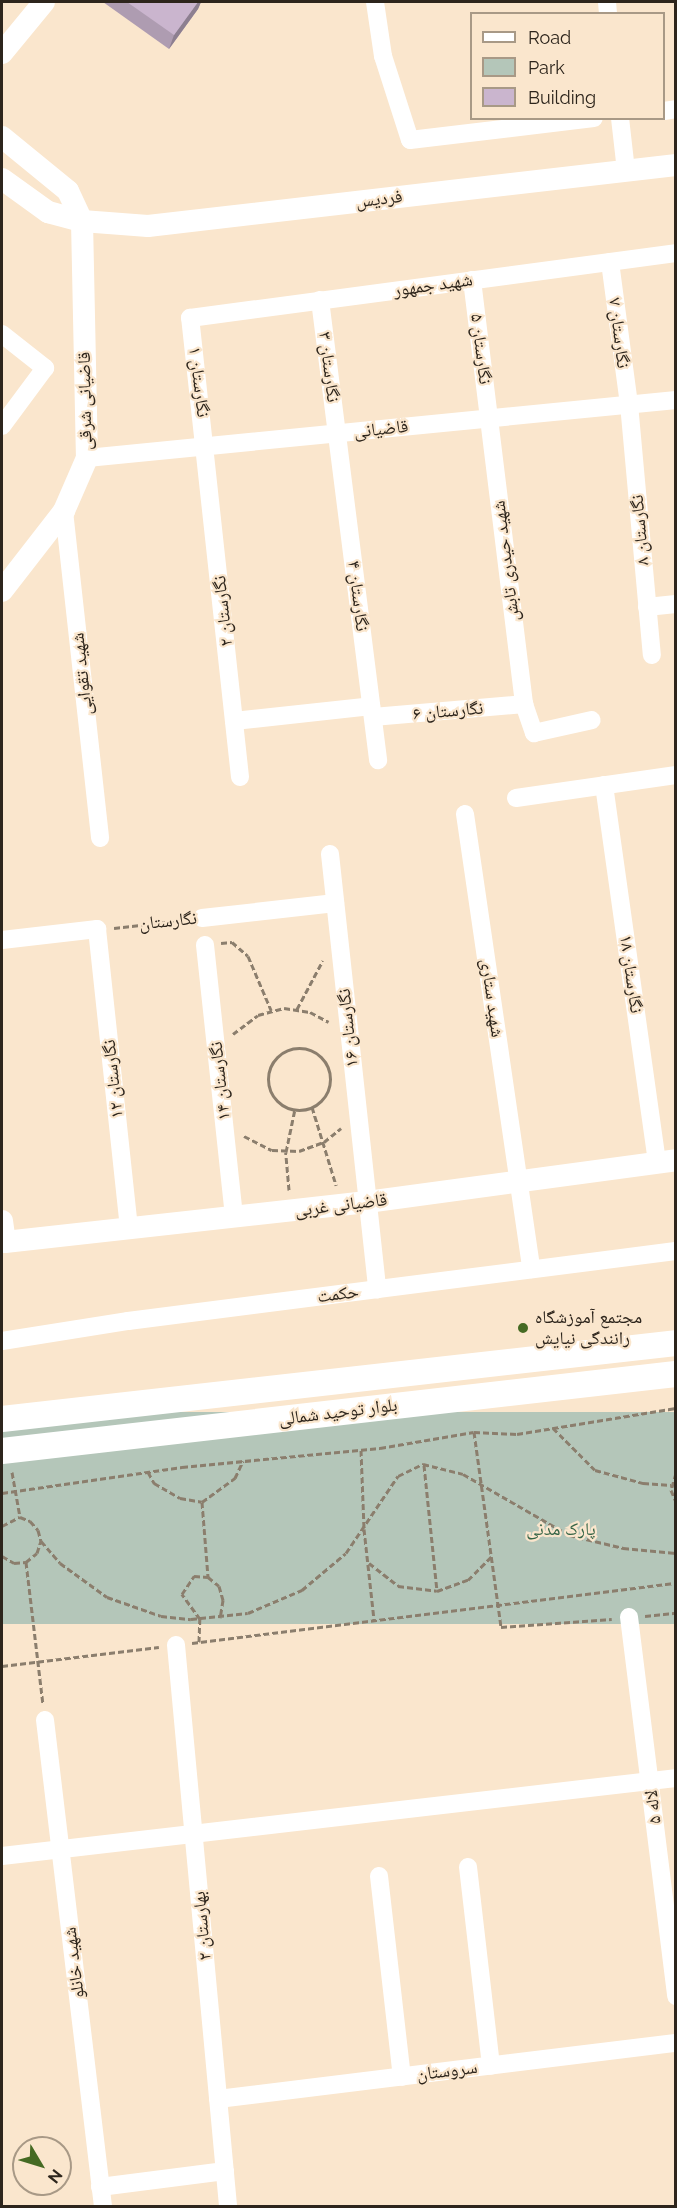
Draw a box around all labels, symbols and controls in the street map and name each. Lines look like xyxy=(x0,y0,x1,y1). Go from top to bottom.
legend xyxy=(470,12,665,120)
text: Road xyxy=(528,27,571,48)
text: Park xyxy=(528,57,565,78)
text: Building xyxy=(528,87,596,108)
street label: فردیس xyxy=(354,185,404,213)
street label: شهید جمهور xyxy=(392,269,474,301)
street label: نگارستان ۷ xyxy=(604,297,634,369)
street label: نگارستان ۵ xyxy=(466,313,496,385)
street label: نگارستان ۳ xyxy=(314,331,344,403)
street label: نگارستان ۱ xyxy=(184,346,214,418)
street label: قاضیانی شرقی xyxy=(73,352,97,450)
street label: قاضیانی xyxy=(353,415,409,443)
street label: نگارستان ۸ xyxy=(626,494,654,566)
street label: شهید حیدری تابش xyxy=(488,499,524,623)
street label: نگارستان ۴ xyxy=(343,560,373,632)
street label: نگارستان ۲ xyxy=(209,575,237,647)
street label: شهید تقوایی xyxy=(67,632,97,716)
street label: نگارستان ۶ xyxy=(412,697,484,725)
street label: نگارستان xyxy=(138,907,198,935)
street label: نگارستان ۱۸ xyxy=(615,933,647,1015)
street label: شهید ستاری xyxy=(476,957,508,1039)
street label: نگارستان ۱۶ xyxy=(333,988,363,1068)
street label: نگارستان ۱۲ xyxy=(98,1039,128,1119)
street label: نگارستان ۱۴ xyxy=(205,1041,235,1121)
street label: قاضیانی غربی xyxy=(294,1189,388,1221)
street label: حکمت xyxy=(316,1281,360,1307)
place label: مجتمع آموزشگاه رانندگی نیایش xyxy=(535,1307,642,1350)
marker: مجتمع آموزشگاه رانندگی نیایش xyxy=(516,1321,530,1335)
street label: بلوار توحید شمالی xyxy=(277,1394,399,1430)
park label: پارک مدنی xyxy=(526,1518,596,1540)
street label: لاله ۵ xyxy=(640,1789,666,1825)
street label: بهارستان ۲ xyxy=(188,1890,216,1962)
street label: شهید خانلو xyxy=(59,1926,89,2000)
street label: سروستان xyxy=(415,2057,479,2085)
north arrow xyxy=(12,2136,72,2196)
text: N xyxy=(44,2165,66,2187)

